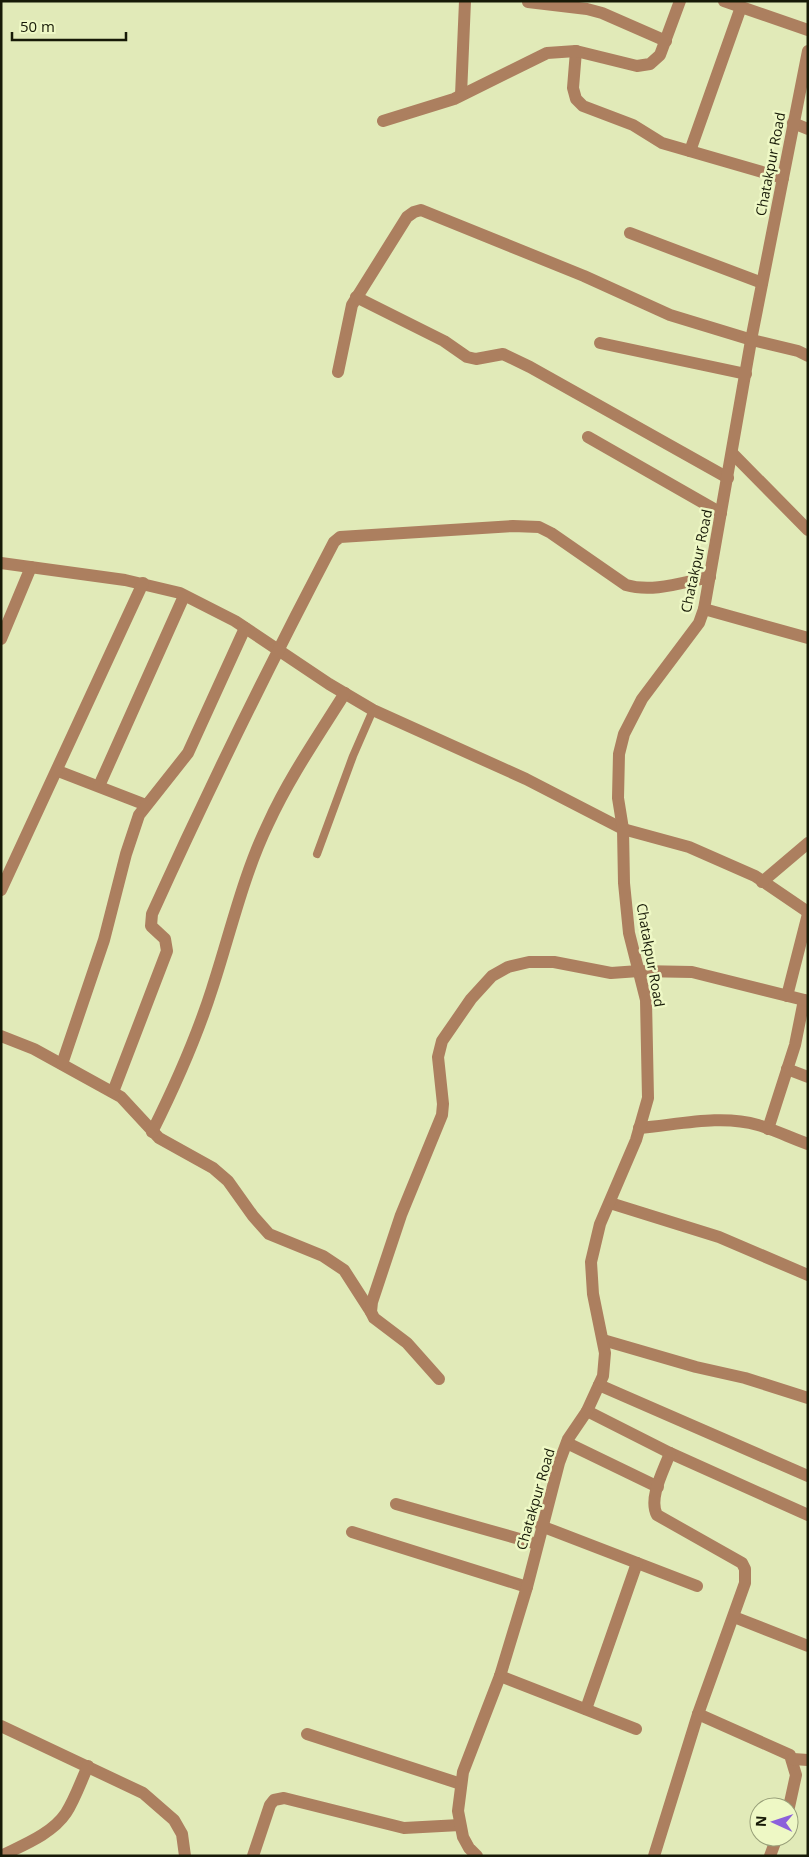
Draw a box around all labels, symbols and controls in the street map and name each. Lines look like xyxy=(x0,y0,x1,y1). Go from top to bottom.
scale bar xyxy=(12,10,126,42)
text: 50 m xyxy=(20,16,55,36)
street label: Chatakpur Road xyxy=(751,111,789,217)
street label: Chatakpur Road xyxy=(676,508,716,614)
street label: Chatakpur Road xyxy=(633,902,669,1008)
street label: Chatakpur Road xyxy=(511,1446,559,1552)
north arrow xyxy=(749,1797,799,1847)
text: N xyxy=(751,1815,770,1827)

